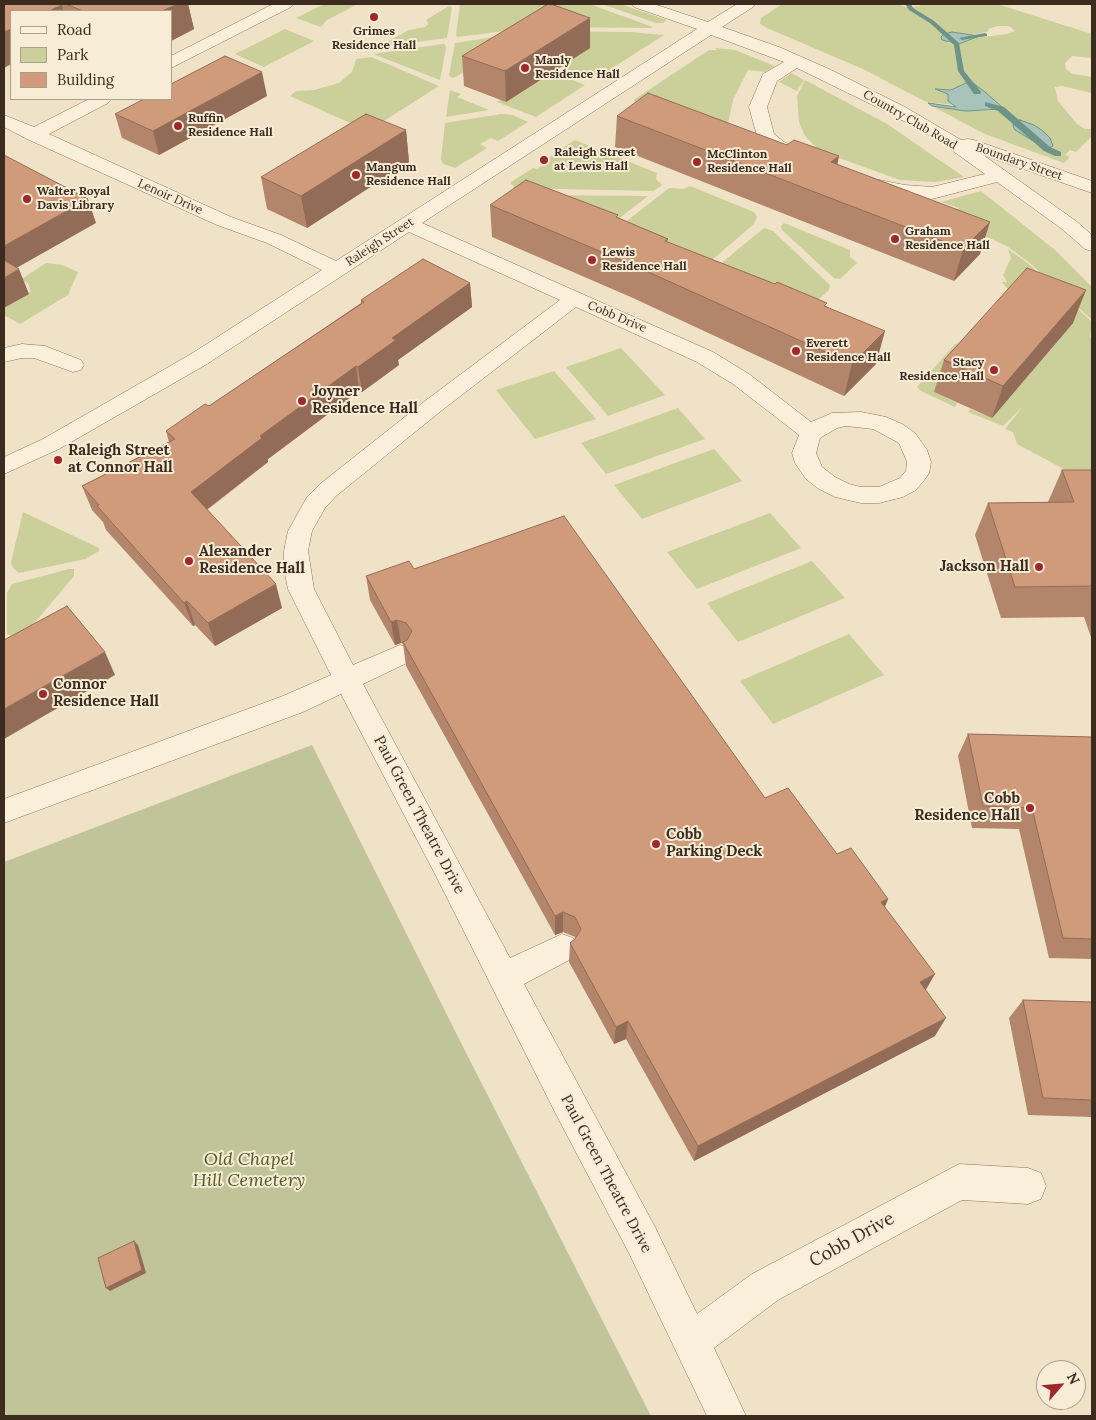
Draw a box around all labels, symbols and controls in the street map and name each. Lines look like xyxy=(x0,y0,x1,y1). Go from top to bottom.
legend xyxy=(10,10,172,100)
marker: Grimes Residence Hall xyxy=(368,11,380,23)
text: Road xyxy=(57,20,92,39)
place label: Grimes Residence Hall xyxy=(332,25,416,53)
text: Park xyxy=(57,45,88,64)
place label: Manly Residence Hall xyxy=(535,54,620,82)
marker: Manly Residence Hall xyxy=(519,62,531,74)
text: Building xyxy=(57,70,114,89)
street label: Country Club Road xyxy=(860,87,960,153)
place label: Ruffin Residence Hall xyxy=(188,112,273,140)
marker: Ruffin Residence Hall xyxy=(172,120,184,132)
street label: Boundary Street xyxy=(974,140,1064,184)
place label: Raleigh Street at Lewis Hall xyxy=(554,146,635,174)
place label: McClinton Residence Hall xyxy=(707,148,792,176)
marker: Raleigh Street at Lewis Hall xyxy=(538,154,550,166)
marker: McClinton Residence Hall xyxy=(691,156,703,168)
place label: Mangum Residence Hall xyxy=(366,161,451,189)
marker: Mangum Residence Hall xyxy=(350,169,362,181)
street label: Lenoir Drive xyxy=(135,176,205,218)
place label: Walter Royal Davis Library xyxy=(37,185,114,213)
marker: Walter Royal Davis Library xyxy=(21,193,33,205)
street label: Raleigh Street xyxy=(343,215,417,269)
place label: Graham Residence Hall xyxy=(905,225,990,253)
marker: Graham Residence Hall xyxy=(889,233,901,245)
place label: Lewis Residence Hall xyxy=(602,246,687,274)
marker: Lewis Residence Hall xyxy=(586,254,598,266)
street label: Cobb Drive xyxy=(585,298,649,336)
place label: Everett Residence Hall xyxy=(806,337,891,365)
marker: Everett Residence Hall xyxy=(790,345,802,357)
place label: Stacy Residence Hall xyxy=(899,356,984,384)
marker: Stacy Residence Hall xyxy=(988,364,1000,376)
place label: Joyner Residence Hall xyxy=(312,383,418,418)
marker: Joyner Residence Hall xyxy=(296,395,308,407)
place label: Raleigh Street at Connor Hall xyxy=(68,442,173,477)
marker: Raleigh Street at Connor Hall xyxy=(52,454,64,466)
place label: Alexander Residence Hall xyxy=(199,543,305,578)
marker: Alexander Residence Hall xyxy=(183,555,195,567)
place label: Jackson Hall xyxy=(940,558,1029,576)
marker: Jackson Hall xyxy=(1033,561,1045,573)
place label: Connor Residence Hall xyxy=(53,676,159,711)
marker: Connor Residence Hall xyxy=(37,688,49,700)
street label: Paul Green Theatre Drive xyxy=(370,733,468,897)
place label: Cobb Residence Hall xyxy=(914,790,1020,825)
marker: Cobb Residence Hall xyxy=(1024,802,1036,814)
place label: Cobb Parking Deck xyxy=(666,826,762,861)
marker: Cobb Parking Deck xyxy=(650,838,662,850)
street label: Paul Green Theatre Drive xyxy=(557,1092,655,1256)
park label: Old Chapel Hill Cemetery xyxy=(193,1149,305,1192)
street label: Cobb Drive xyxy=(806,1208,898,1272)
north arrow xyxy=(1036,1360,1086,1410)
text: N xyxy=(1063,1370,1084,1388)

